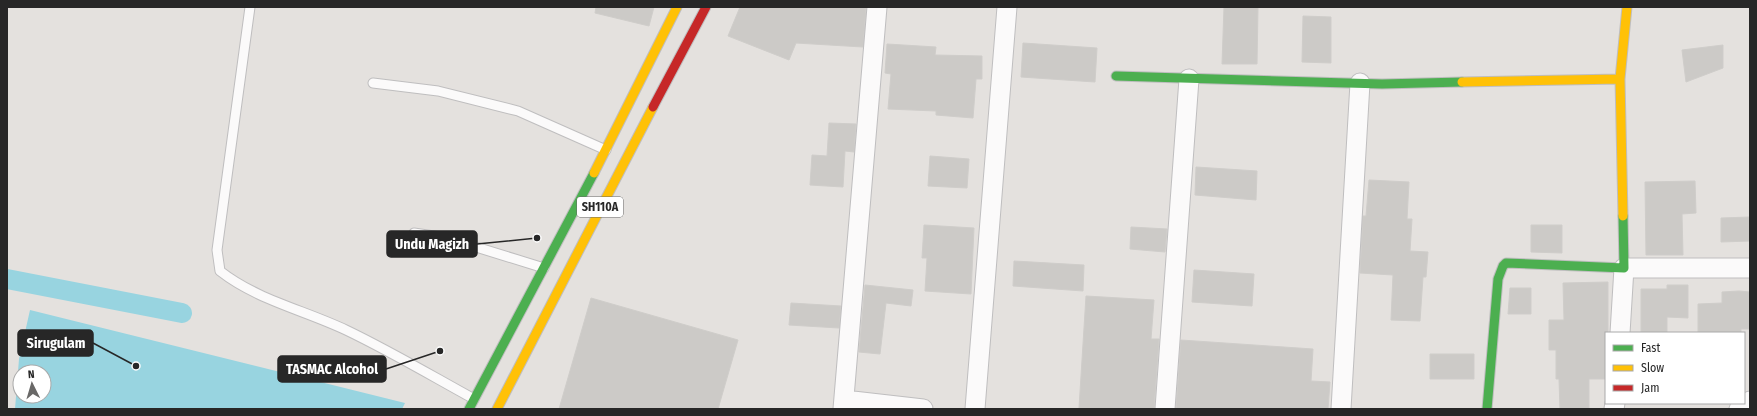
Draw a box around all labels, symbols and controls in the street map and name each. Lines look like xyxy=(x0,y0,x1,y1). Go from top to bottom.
road number: SH110A xyxy=(577,197,623,217)
callout: Undu Magizh xyxy=(387,231,477,257)
text: Undu Magizh xyxy=(395,236,469,253)
callout: Sirugulam xyxy=(18,330,93,356)
legend xyxy=(1605,332,1745,404)
text: Sirugulam xyxy=(27,335,86,352)
text: Fast xyxy=(1641,341,1660,355)
callout: TASMAC Alcohol xyxy=(278,356,386,382)
text: TASMAC Alcohol xyxy=(286,361,378,378)
text: Slow xyxy=(1641,361,1664,375)
north arrow xyxy=(12,364,52,404)
text: N xyxy=(27,368,35,381)
text: Jam xyxy=(1641,381,1659,395)

